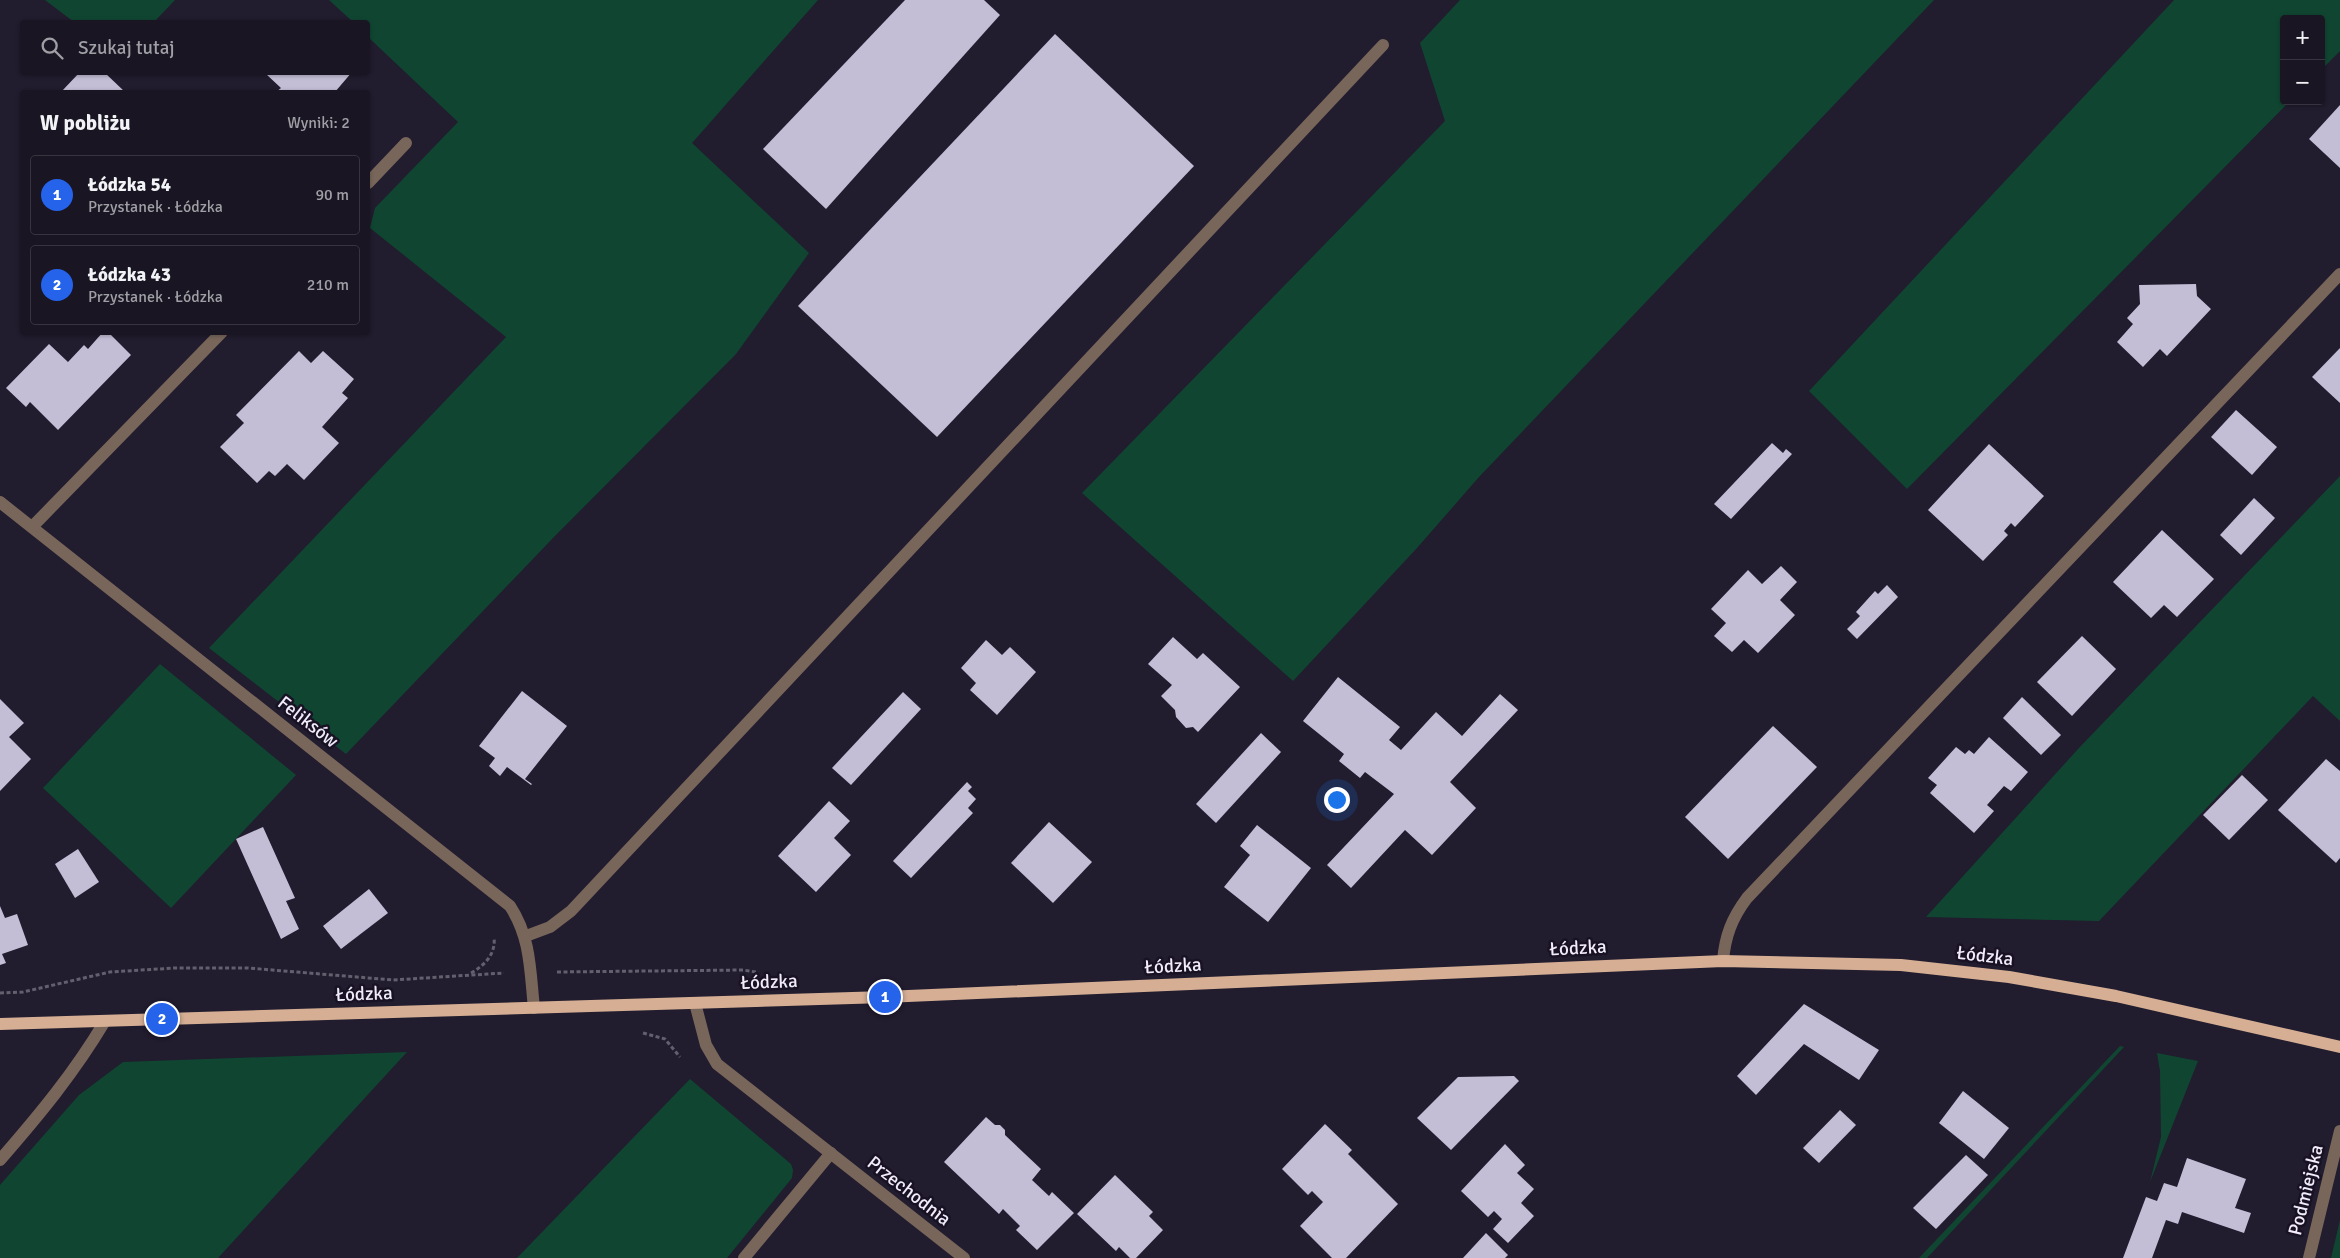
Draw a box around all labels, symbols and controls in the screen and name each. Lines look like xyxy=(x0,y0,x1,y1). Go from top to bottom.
map controls xyxy=(2280,15,2325,105)
button: + xyxy=(2280,15,2325,60)
search box xyxy=(20,20,370,75)
icon: search xyxy=(38,34,66,62)
text: Szukaj tutaj xyxy=(78,36,175,60)
button: − xyxy=(2280,60,2325,105)
text: W pobliżu xyxy=(40,110,131,136)
text: Wyniki: 2 xyxy=(287,113,350,133)
text: Łódzka 54 xyxy=(88,173,171,197)
text: 1 xyxy=(53,185,61,205)
text: 90 m xyxy=(315,185,349,205)
text: Przystanek · Łódzka xyxy=(88,197,223,217)
text: Łódzka 43 xyxy=(88,263,171,287)
text: 2 xyxy=(53,275,61,295)
text: 210 m xyxy=(307,275,349,295)
text: Przystanek · Łódzka xyxy=(88,287,223,307)
street label: Feliksów xyxy=(273,691,343,753)
your location xyxy=(1324,787,1350,813)
street label: Łódzka xyxy=(1549,935,1607,961)
street label: Łódzka xyxy=(1955,941,2015,971)
street label: Łódzka xyxy=(1144,953,1202,979)
street label: Łódzka xyxy=(740,969,798,995)
pin: 1 xyxy=(869,978,901,1016)
street label: Łódzka xyxy=(335,981,393,1007)
pin: 2 xyxy=(146,1000,178,1038)
street label: Podmiejska xyxy=(2283,1142,2329,1238)
street label: Przechodnia xyxy=(862,1151,956,1231)

